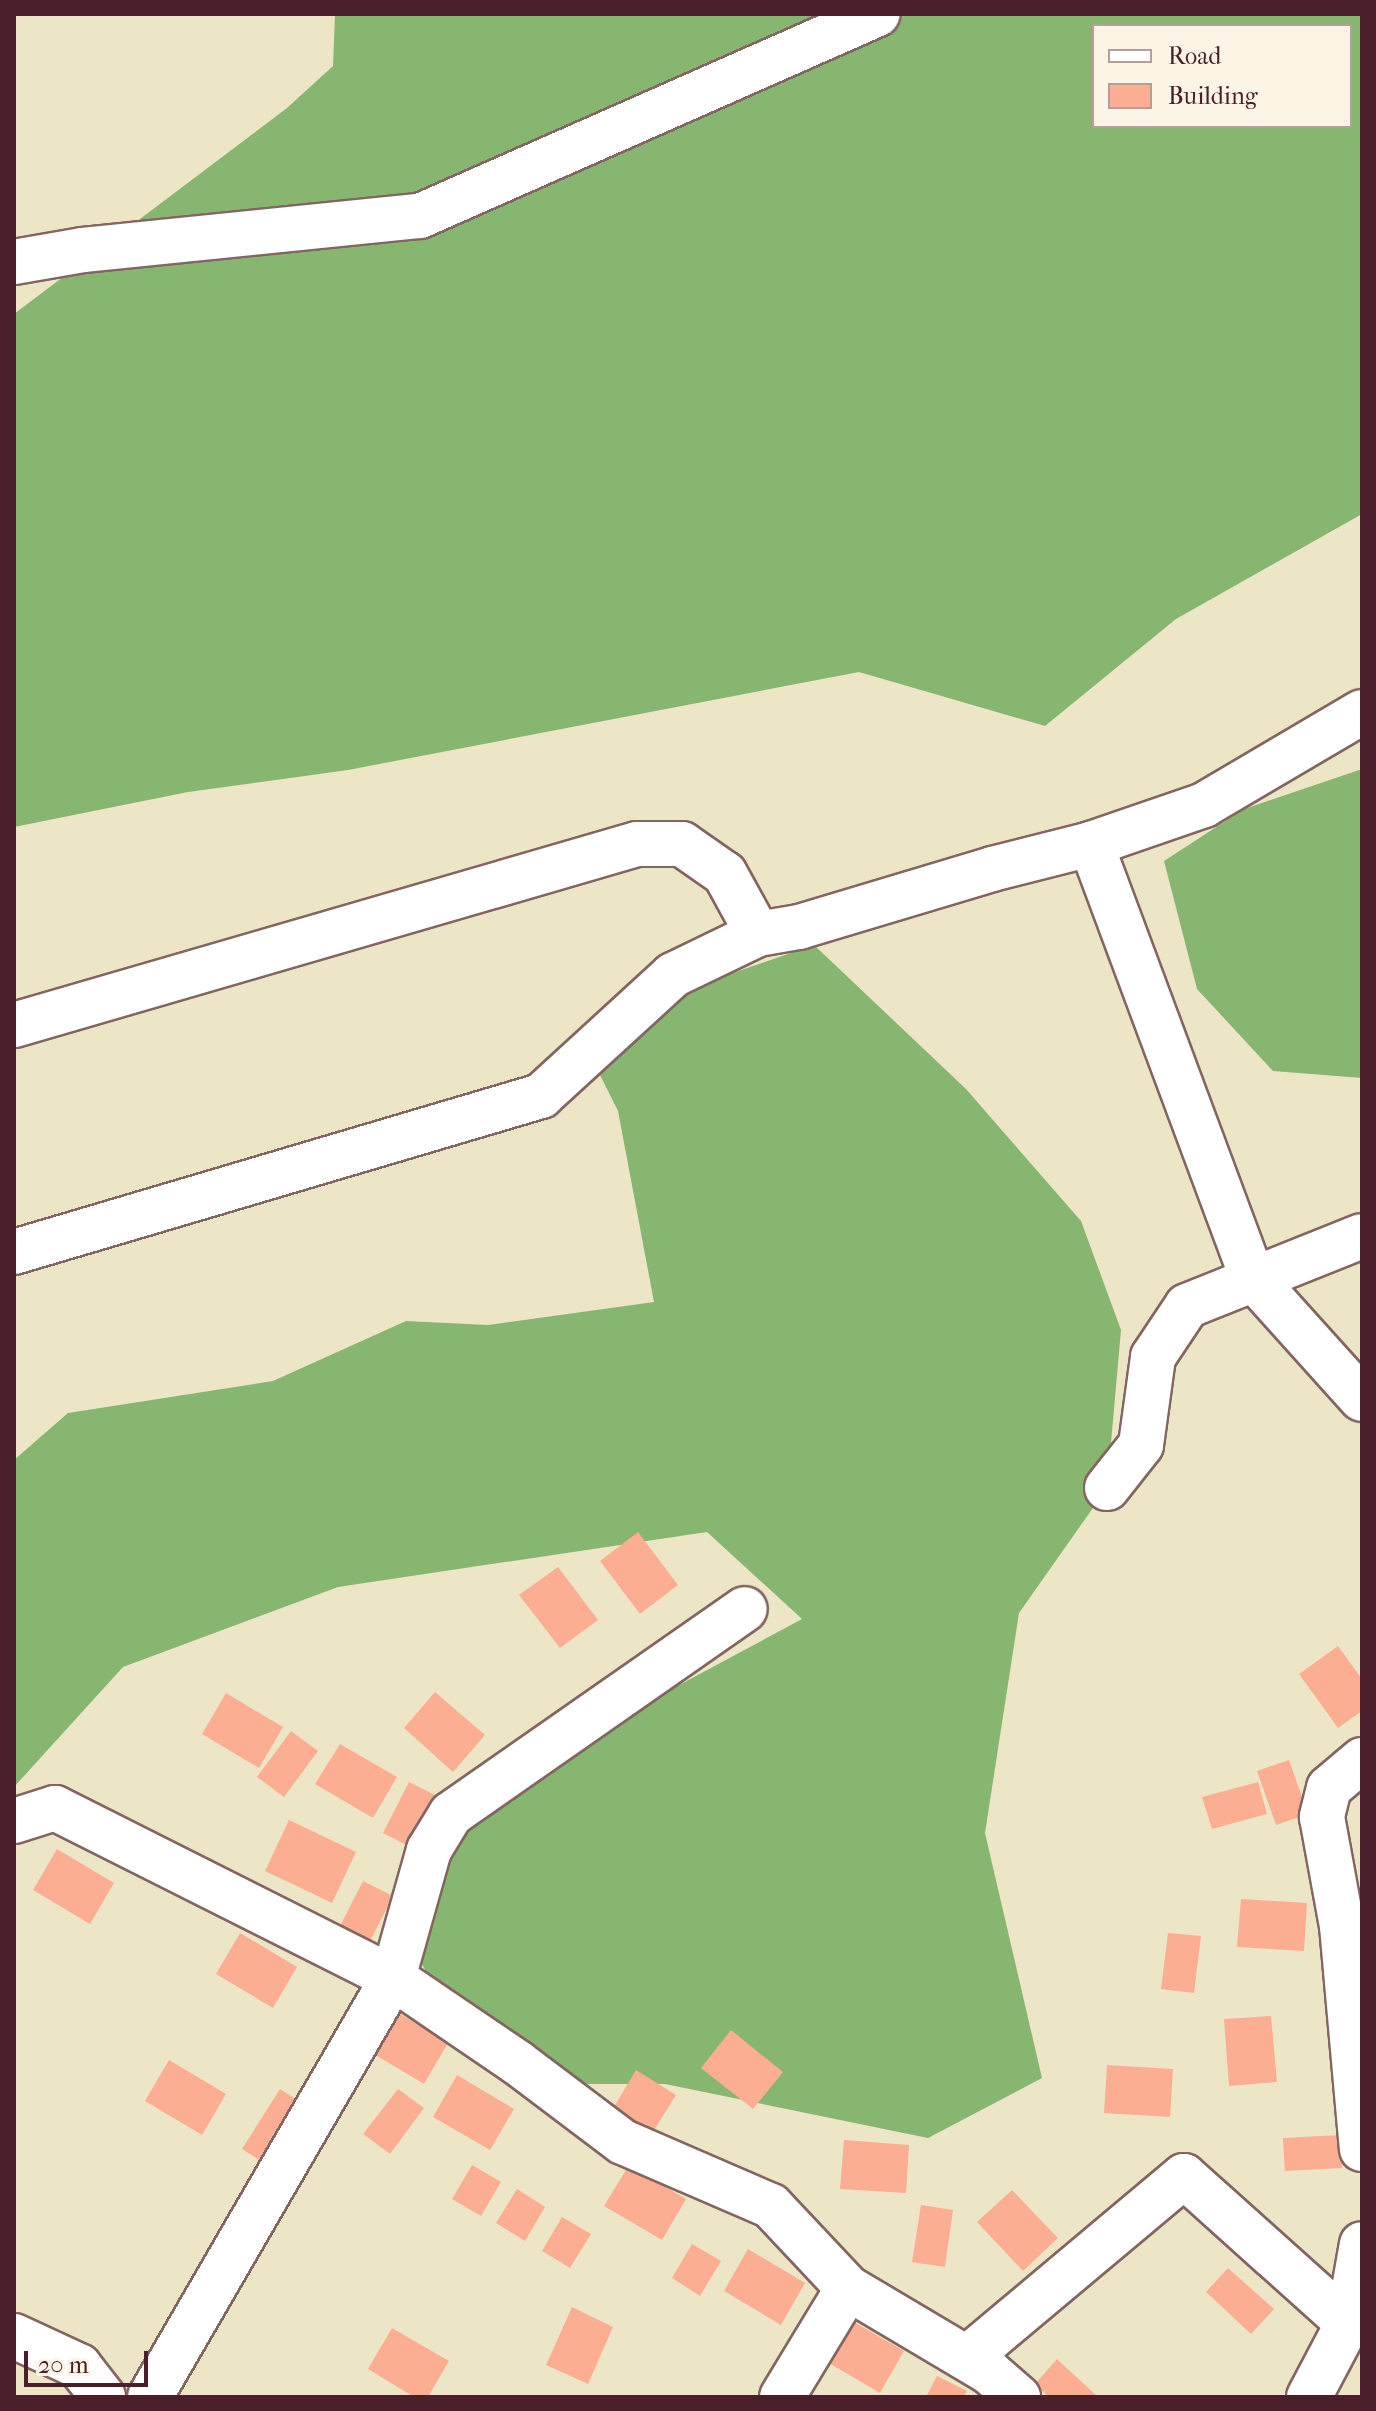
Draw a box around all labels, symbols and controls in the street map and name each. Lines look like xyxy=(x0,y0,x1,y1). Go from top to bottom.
legend xyxy=(1092,24,1352,128)
text: Road xyxy=(1168,42,1221,70)
text: Building xyxy=(1168,82,1258,110)
scale bar xyxy=(28,2335,152,2385)
text: 20 m xyxy=(38,2351,89,2379)

